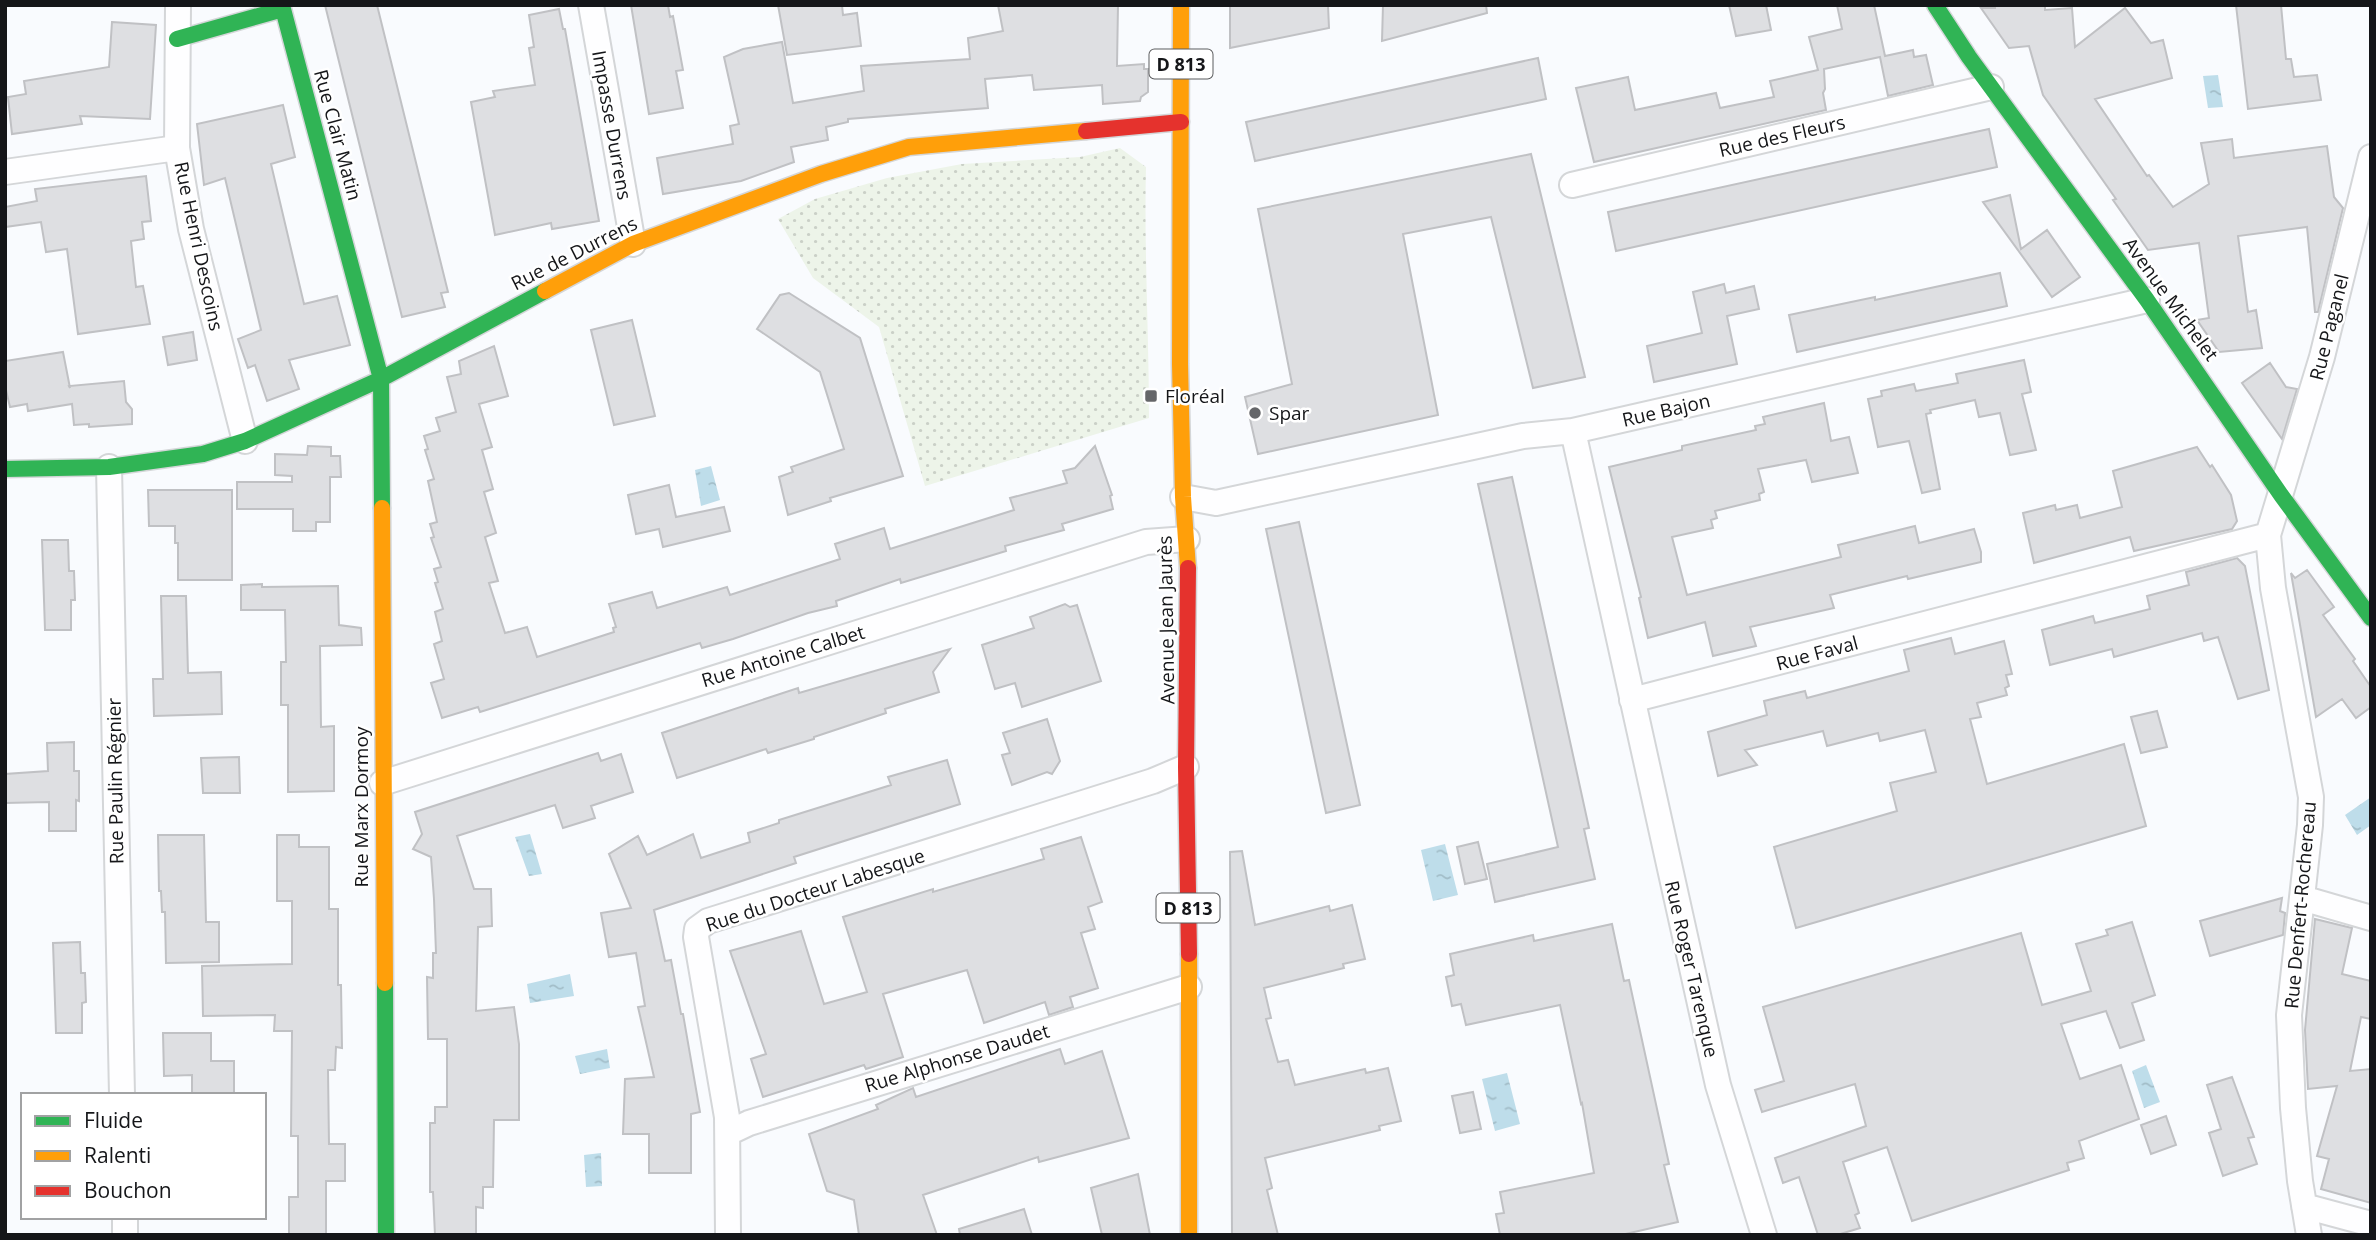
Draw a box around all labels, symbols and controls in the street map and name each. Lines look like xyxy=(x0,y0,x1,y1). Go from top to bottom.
street label: Impasse Durrens xyxy=(586,48,638,202)
road number: D 813 xyxy=(1150,50,1212,78)
street label: Rue Clair Matin xyxy=(308,67,368,203)
street label: Rue des Fleurs xyxy=(1716,109,1848,163)
street label: Rue Henri Descoins xyxy=(168,159,230,333)
street label: Rue de Durrens xyxy=(506,210,642,296)
street label: Avenue Michelet xyxy=(2117,232,2225,366)
street label: Rue Paganel xyxy=(2303,271,2355,383)
place label: Floréal xyxy=(1165,383,1225,409)
street label: Rue Bajon xyxy=(1619,387,1713,433)
marker: Floréal xyxy=(1143,388,1159,404)
place label: Spar xyxy=(1269,400,1310,426)
marker: Spar xyxy=(1247,405,1263,421)
street label: Avenue Jean Jaurès xyxy=(1152,535,1180,705)
street label: Rue Antoine Calbet xyxy=(698,619,868,693)
street label: Rue Faval xyxy=(1773,630,1861,676)
street label: Rue Paulin Régnier xyxy=(101,697,129,864)
street label: Rue Marx Dormoy xyxy=(348,726,374,887)
street label: Rue Denfert-Rochereau xyxy=(2278,800,2322,1010)
street label: Rue du Docteur Labesque xyxy=(702,842,928,938)
street label: Rue Roger Tarenque xyxy=(1659,878,1725,1060)
road number: D 813 xyxy=(1156,894,1220,923)
street label: Rue Alphonse Daudet xyxy=(861,1017,1053,1098)
legend xyxy=(21,1093,266,1219)
text: Fluide xyxy=(84,1106,143,1134)
text: Ralenti xyxy=(84,1141,151,1169)
text: Bouchon xyxy=(84,1176,172,1204)

